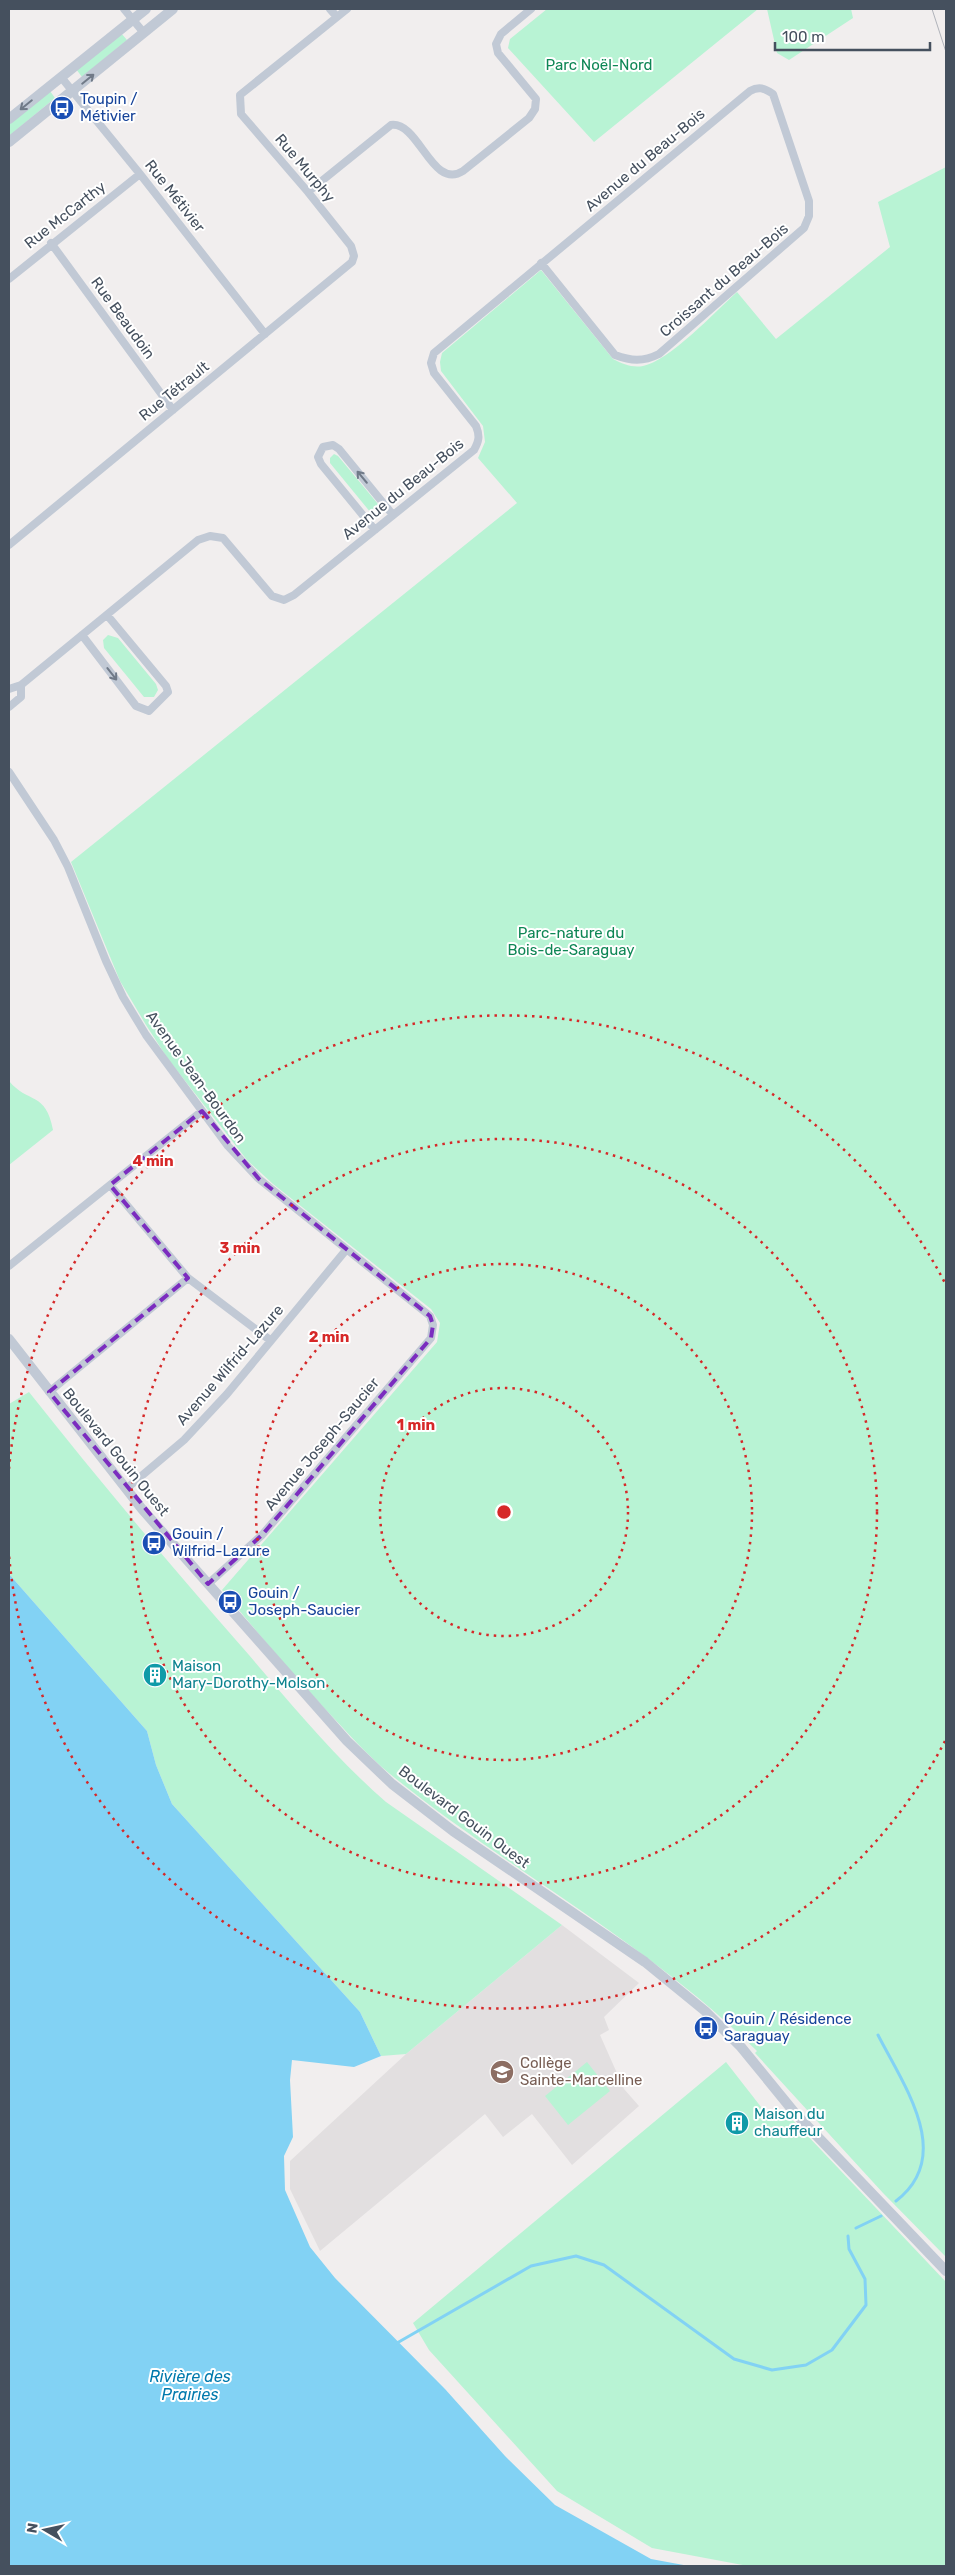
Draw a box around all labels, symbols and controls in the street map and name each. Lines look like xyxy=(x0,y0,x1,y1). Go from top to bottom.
scale bar xyxy=(775,20,930,52)
text: 100 m xyxy=(782,28,824,46)
park label: Parc Noël-Nord xyxy=(545,56,653,74)
one-way arrow xyxy=(81,73,94,84)
place label: Toupin / Métivier xyxy=(80,90,137,125)
bus stop icon: Toupin / Métivier xyxy=(49,95,75,121)
one-way arrow xyxy=(20,100,33,111)
street label: Avenue du Beau-Bois xyxy=(582,104,709,215)
street label: Rue Murphy xyxy=(271,130,339,206)
street label: Rue Métivier xyxy=(141,156,209,236)
street label: Rue McCarthy xyxy=(21,178,109,252)
street label: Croissant du Beau-Bois xyxy=(656,219,792,341)
street label: Rue Beaudoin xyxy=(87,274,159,362)
street label: Rue Tétrault xyxy=(136,357,213,425)
street label: Avenue du Beau-Bois xyxy=(339,434,467,543)
one-way arrow xyxy=(357,471,368,484)
one-way arrow xyxy=(106,667,117,680)
park label: Parc-nature du Bois-de-Saraguay xyxy=(507,924,635,959)
street label: Avenue Jean-Bourdon xyxy=(142,1008,250,1146)
text: 4 min xyxy=(132,1152,174,1170)
text: 3 min xyxy=(220,1239,260,1257)
street label: Avenue Wilfrid-Lazure xyxy=(173,1301,287,1429)
text: 2 min xyxy=(309,1328,349,1346)
street label: Avenue Joseph-Saucier xyxy=(261,1374,383,1514)
street label: Boulevard Gouin Ouest xyxy=(59,1384,173,1520)
text: 1 min xyxy=(397,1416,435,1434)
centre of rings xyxy=(495,1503,513,1521)
place label: Gouin / Wilfrid-Lazure xyxy=(172,1525,270,1560)
bus stop icon: Gouin / Wilfrid-Lazure xyxy=(141,1530,167,1556)
place label: Gouin / Joseph-Saucier xyxy=(248,1584,360,1619)
bus stop icon: Gouin / Joseph-Saucier xyxy=(217,1589,243,1615)
place label: Maison Mary-Dorothy-Molson xyxy=(172,1657,325,1692)
building icon: Maison Mary-Dorothy-Molson xyxy=(142,1662,168,1688)
street label: Boulevard Gouin Ouest xyxy=(395,1762,533,1872)
place label: Gouin / Résidence Saraguay xyxy=(724,2010,852,2045)
bus stop icon: Gouin / Résidence Saraguay xyxy=(693,2015,719,2041)
place label: Collège Sainte-Marcelline xyxy=(520,2054,642,2089)
school or university icon: Collège Sainte-Marcelline xyxy=(489,2059,515,2085)
place label: Maison du chauffeur xyxy=(754,2105,825,2140)
building icon: Maison du chauffeur xyxy=(724,2110,750,2136)
water label: Rivière des Prairies xyxy=(149,2367,231,2404)
north arrow xyxy=(20,2505,70,2555)
text: N xyxy=(23,2522,42,2534)

